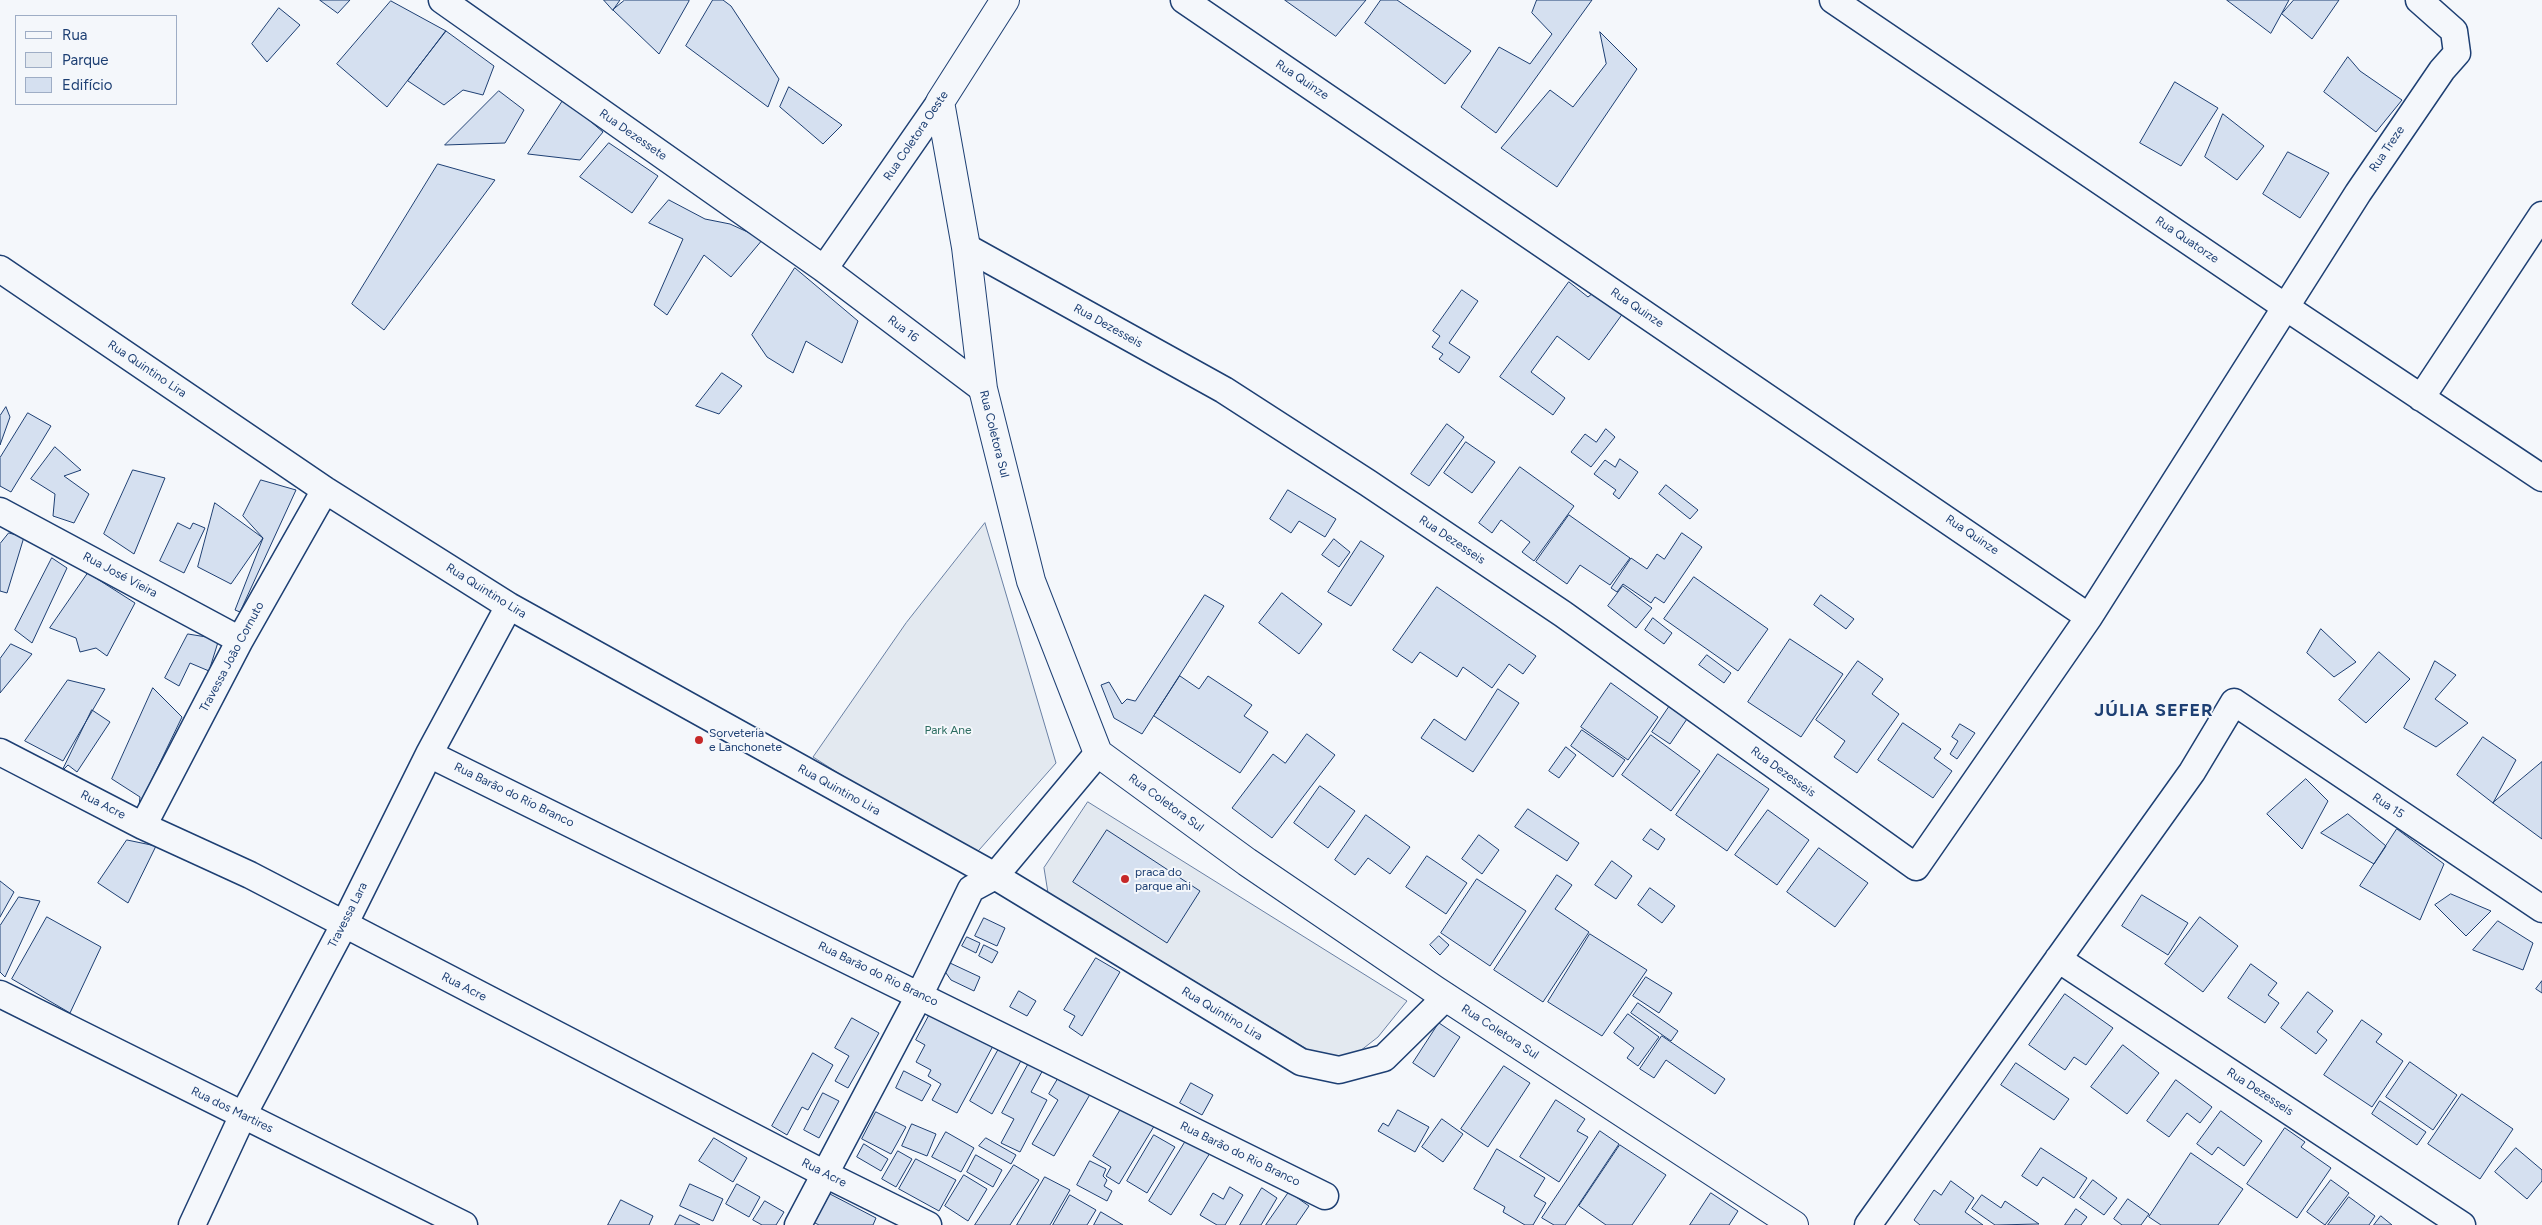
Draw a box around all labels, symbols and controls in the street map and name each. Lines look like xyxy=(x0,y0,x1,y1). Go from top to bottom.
legend xyxy=(15,15,178,105)
text: Rua xyxy=(62,26,87,44)
text: Parque xyxy=(62,51,109,69)
street label: Rua Quinze xyxy=(1273,57,1331,103)
text: Edifício xyxy=(62,76,112,94)
street label: Rua Coletora Oeste xyxy=(881,88,951,184)
street label: Rua Dezessete xyxy=(596,106,670,164)
street label: Rua Treze xyxy=(2366,123,2408,175)
street label: Rua Quatorze xyxy=(2153,213,2221,267)
street label: Rua Quinze xyxy=(1608,285,1666,331)
street label: Rua Dezesseis xyxy=(1071,301,1145,351)
street label: Rua 16 xyxy=(885,313,921,345)
street label: Rua Quintino Lira xyxy=(105,337,189,401)
street label: Rua Coletora Sul xyxy=(976,389,1012,479)
street label: Rua Quinze xyxy=(1943,512,2001,558)
street label: Rua Dezesseis xyxy=(1416,513,1488,567)
street label: Rua José Vieira xyxy=(80,549,160,601)
street label: Rua Quintino Lira xyxy=(443,561,529,621)
street label: Travessa João Cornuto xyxy=(197,599,267,715)
district label: JÚLIA SEFER xyxy=(2093,700,2215,722)
park label: Park Ane xyxy=(924,723,972,737)
place label: Sorveteria e Lanchonete xyxy=(709,726,782,754)
marker: Sorveteria e Lanchonete xyxy=(693,734,705,746)
street label: Rua Dezesseis xyxy=(1748,744,1818,800)
street label: Rua Barão do Rio Branco xyxy=(452,760,576,830)
street label: Rua Quintino Lira xyxy=(795,761,883,819)
street label: Rua Coletora Sul xyxy=(1126,771,1206,835)
street label: Rua Acre xyxy=(78,788,128,822)
street label: Rua 15 xyxy=(2369,790,2407,822)
place label: praca do parque ani xyxy=(1135,865,1191,893)
marker: praca do parque ani xyxy=(1119,873,1131,885)
street label: Travessa Lara xyxy=(325,880,371,950)
street label: Rua Barão do Rio Branco xyxy=(816,939,940,1009)
street label: Rua Acre xyxy=(439,970,489,1004)
street label: Rua Quintino Lira xyxy=(1179,984,1265,1044)
street label: Rua Coletora Sul xyxy=(1459,1002,1541,1062)
street label: Rua Dezesseis xyxy=(2224,1065,2296,1119)
street label: Rua dos Martires xyxy=(189,1084,275,1136)
street label: Rua Barão do Rio Branco xyxy=(1178,1119,1302,1189)
street label: Rua Acre xyxy=(799,1156,849,1190)

